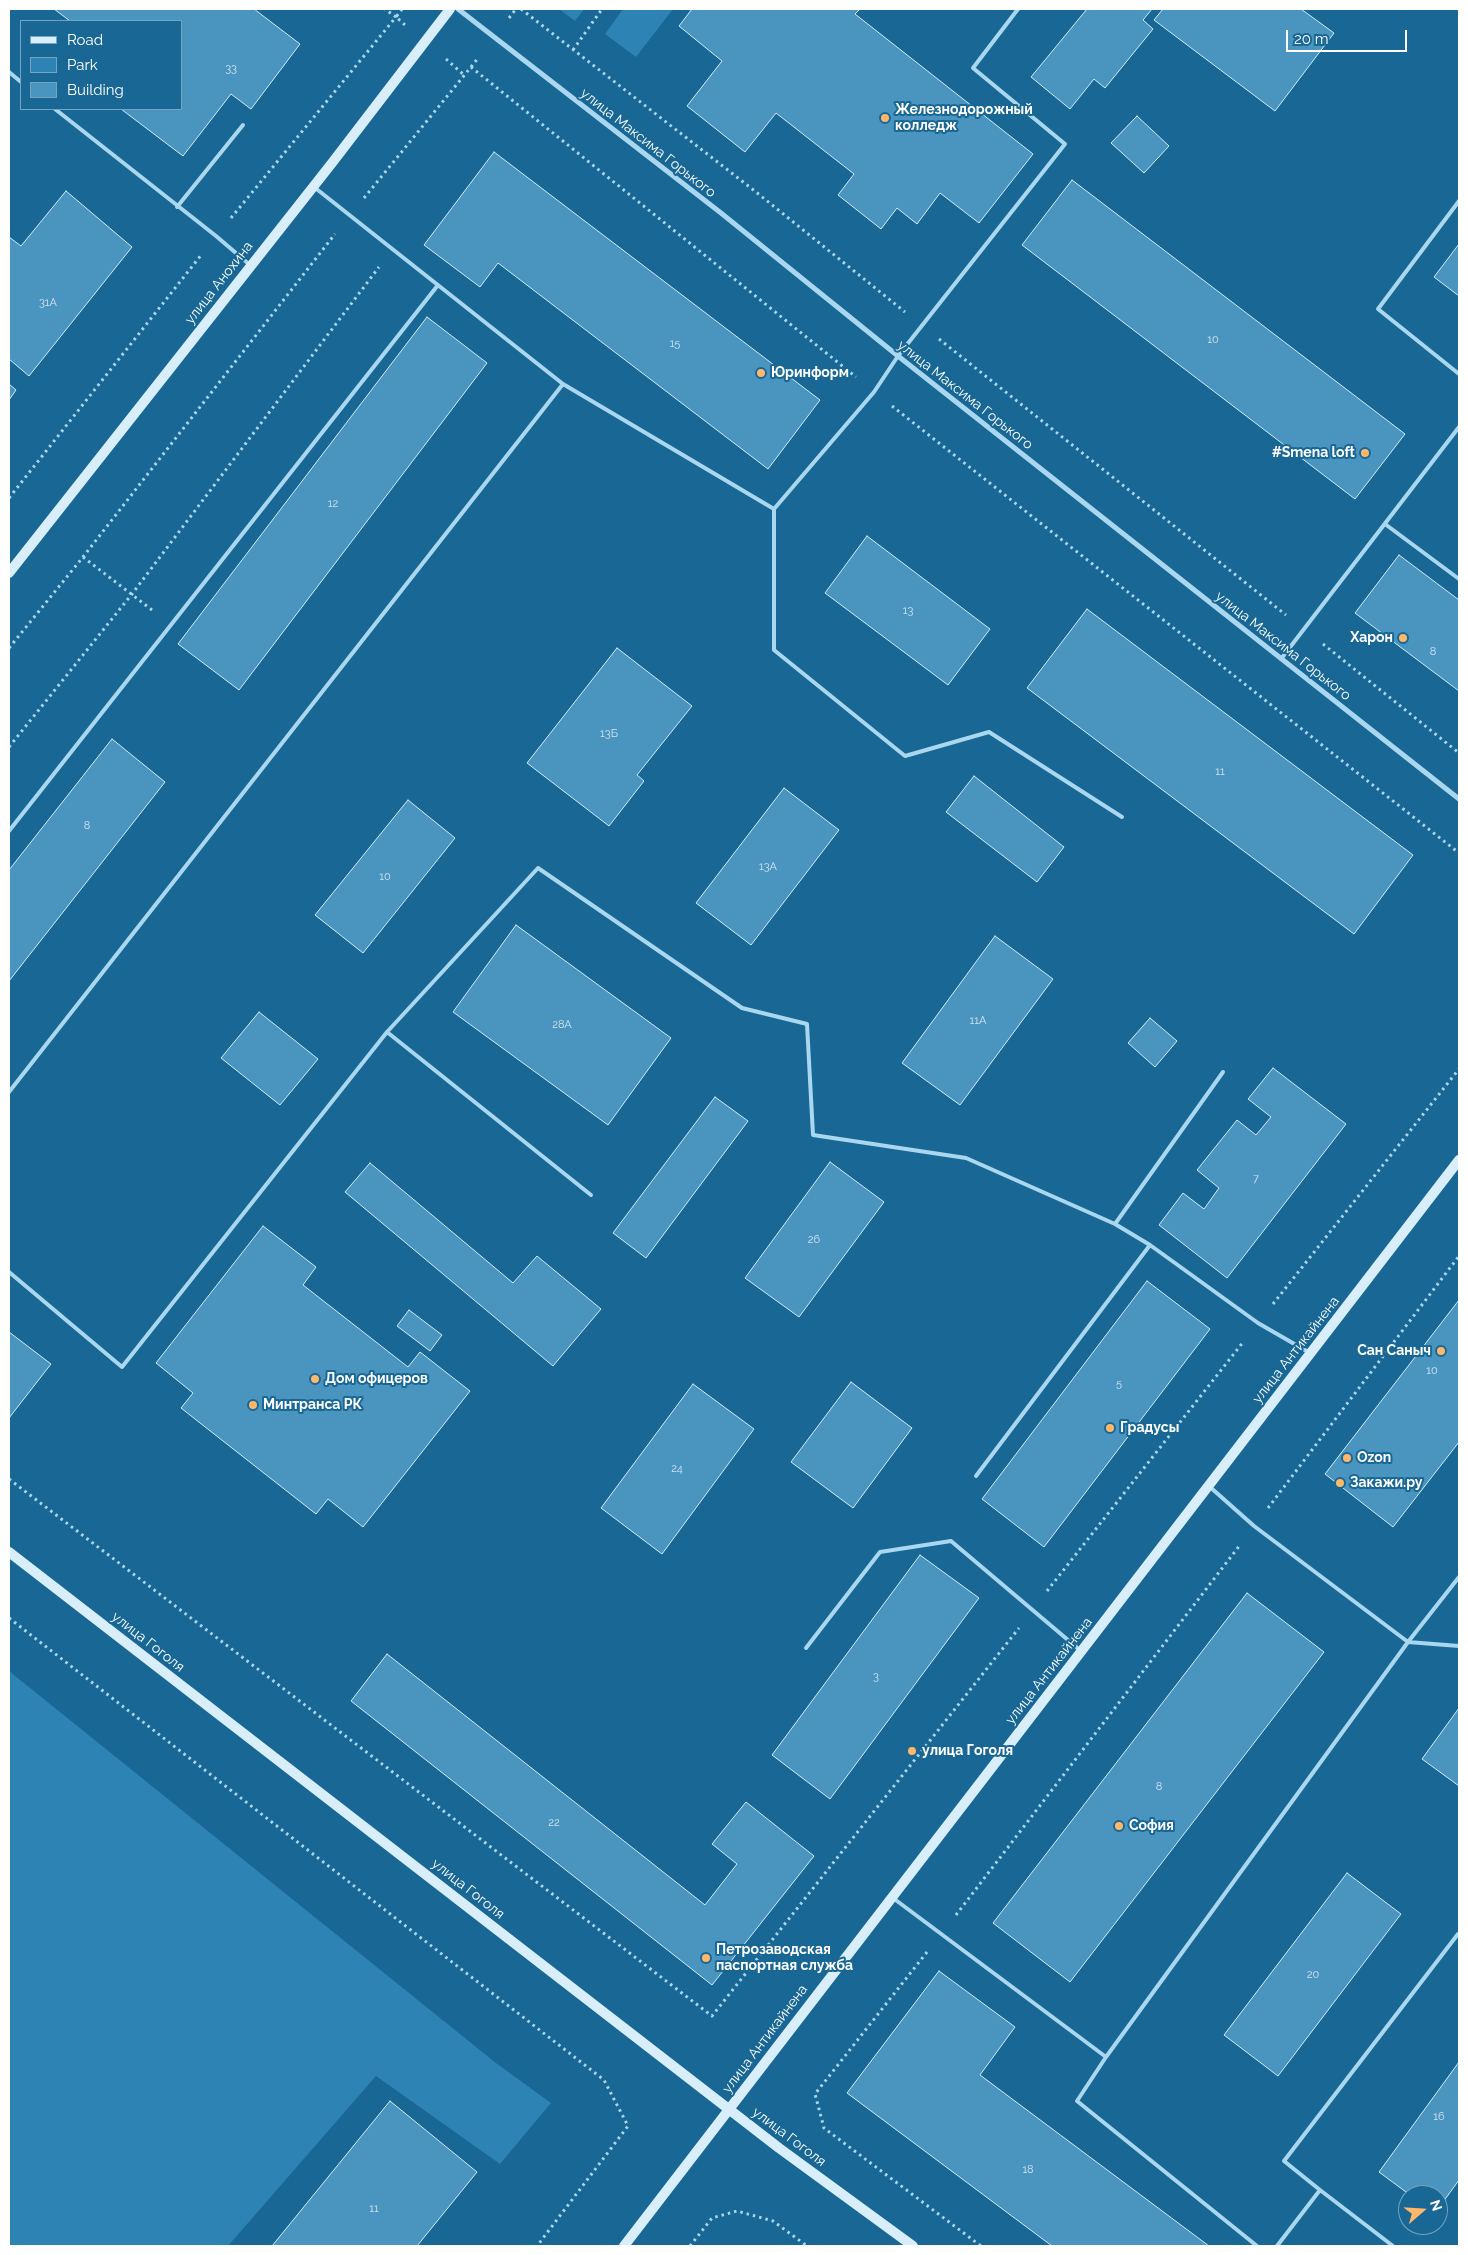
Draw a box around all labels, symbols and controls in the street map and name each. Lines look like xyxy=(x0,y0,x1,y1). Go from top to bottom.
legend xyxy=(20,20,182,110)
scale bar xyxy=(1288,20,1409,52)
text: 20 m xyxy=(1294,30,1329,48)
text: Road xyxy=(67,31,103,49)
text: Park xyxy=(67,56,98,74)
house number: 33 xyxy=(225,62,237,76)
text: Building xyxy=(67,81,124,99)
street label: улица Максима Горького xyxy=(577,85,719,201)
place label: Железнодорожный колледж xyxy=(895,102,1033,134)
marker: Железнодорожный колледж xyxy=(879,112,891,124)
street label: улица Анохина xyxy=(182,238,256,328)
house number: 31А xyxy=(39,296,57,310)
house number: 10 xyxy=(1207,333,1219,347)
house number: 15 xyxy=(670,337,680,351)
street label: улица Максима Горького xyxy=(894,337,1036,453)
place label: Юринформ xyxy=(771,365,849,381)
marker: Юринформ xyxy=(755,367,767,379)
place label: #Smena loft xyxy=(1272,445,1355,461)
marker: #Smena loft xyxy=(1359,447,1371,459)
house number: 12 xyxy=(328,497,338,511)
street label: улица Максима Горького xyxy=(1212,588,1354,704)
house number: 13 xyxy=(903,604,913,618)
place label: Харон xyxy=(1350,630,1393,646)
marker: Харон xyxy=(1397,632,1409,644)
house number: 8 xyxy=(1430,645,1436,659)
house number: 13Б xyxy=(600,727,618,741)
house number: 11 xyxy=(1215,765,1225,779)
house number: 8 xyxy=(84,819,90,833)
house number: 13А xyxy=(759,860,777,874)
house number: 10 xyxy=(379,870,391,884)
house number: 11А xyxy=(970,1014,986,1028)
house number: 28А xyxy=(552,1018,572,1032)
house number: 7 xyxy=(1253,1172,1259,1186)
house number: 26 xyxy=(808,1233,820,1247)
street label: улица Антикайнена xyxy=(1249,1293,1343,1407)
place label: Сан Саныч xyxy=(1357,1343,1431,1359)
marker: Сан Саныч xyxy=(1435,1345,1447,1357)
house number: 10 xyxy=(1426,1364,1438,1378)
place label: Дом офицеров xyxy=(325,1371,428,1387)
marker: Дом офицеров xyxy=(309,1373,321,1385)
house number: 5 xyxy=(1116,1377,1122,1391)
place label: Минтранса РК xyxy=(263,1397,362,1413)
marker: Минтранса РК xyxy=(247,1399,259,1411)
place label: Градусы xyxy=(1120,1420,1179,1436)
marker: Градусы xyxy=(1104,1422,1116,1434)
place label: Ozon xyxy=(1357,1450,1391,1466)
marker: Ozon xyxy=(1341,1452,1353,1464)
house number: 24 xyxy=(671,1462,683,1476)
place label: Закажи.ру xyxy=(1350,1475,1422,1491)
marker: Закажи.ру xyxy=(1334,1477,1346,1489)
street label: улица Гоголя xyxy=(108,1608,188,1676)
street label: улица Антикайнена xyxy=(1002,1614,1096,1728)
house number: 3 xyxy=(873,1670,879,1684)
place label: улица Гоголя xyxy=(922,1743,1013,1759)
marker: улица Гоголя xyxy=(906,1745,918,1757)
house number: 8 xyxy=(1156,1780,1162,1794)
house number: 22 xyxy=(548,1816,560,1830)
place label: София xyxy=(1129,1818,1174,1834)
marker: София xyxy=(1113,1820,1125,1832)
street label: улица Гоголя xyxy=(428,1855,508,1923)
place label: Петрозаводская паспортная служба xyxy=(716,1942,853,1974)
marker: Петрозаводская паспортная служба xyxy=(700,1952,712,1964)
house number: 20 xyxy=(1307,1968,1319,1982)
street label: улица Антикайнена xyxy=(719,1982,811,2096)
street label: улица Гоголя xyxy=(749,2104,829,2170)
house number: 16 xyxy=(1433,2110,1445,2124)
house number: 18 xyxy=(1022,2163,1034,2177)
north arrow xyxy=(1398,2185,1448,2235)
text: N xyxy=(1427,2198,1446,2213)
house number: 11 xyxy=(369,2202,379,2216)

